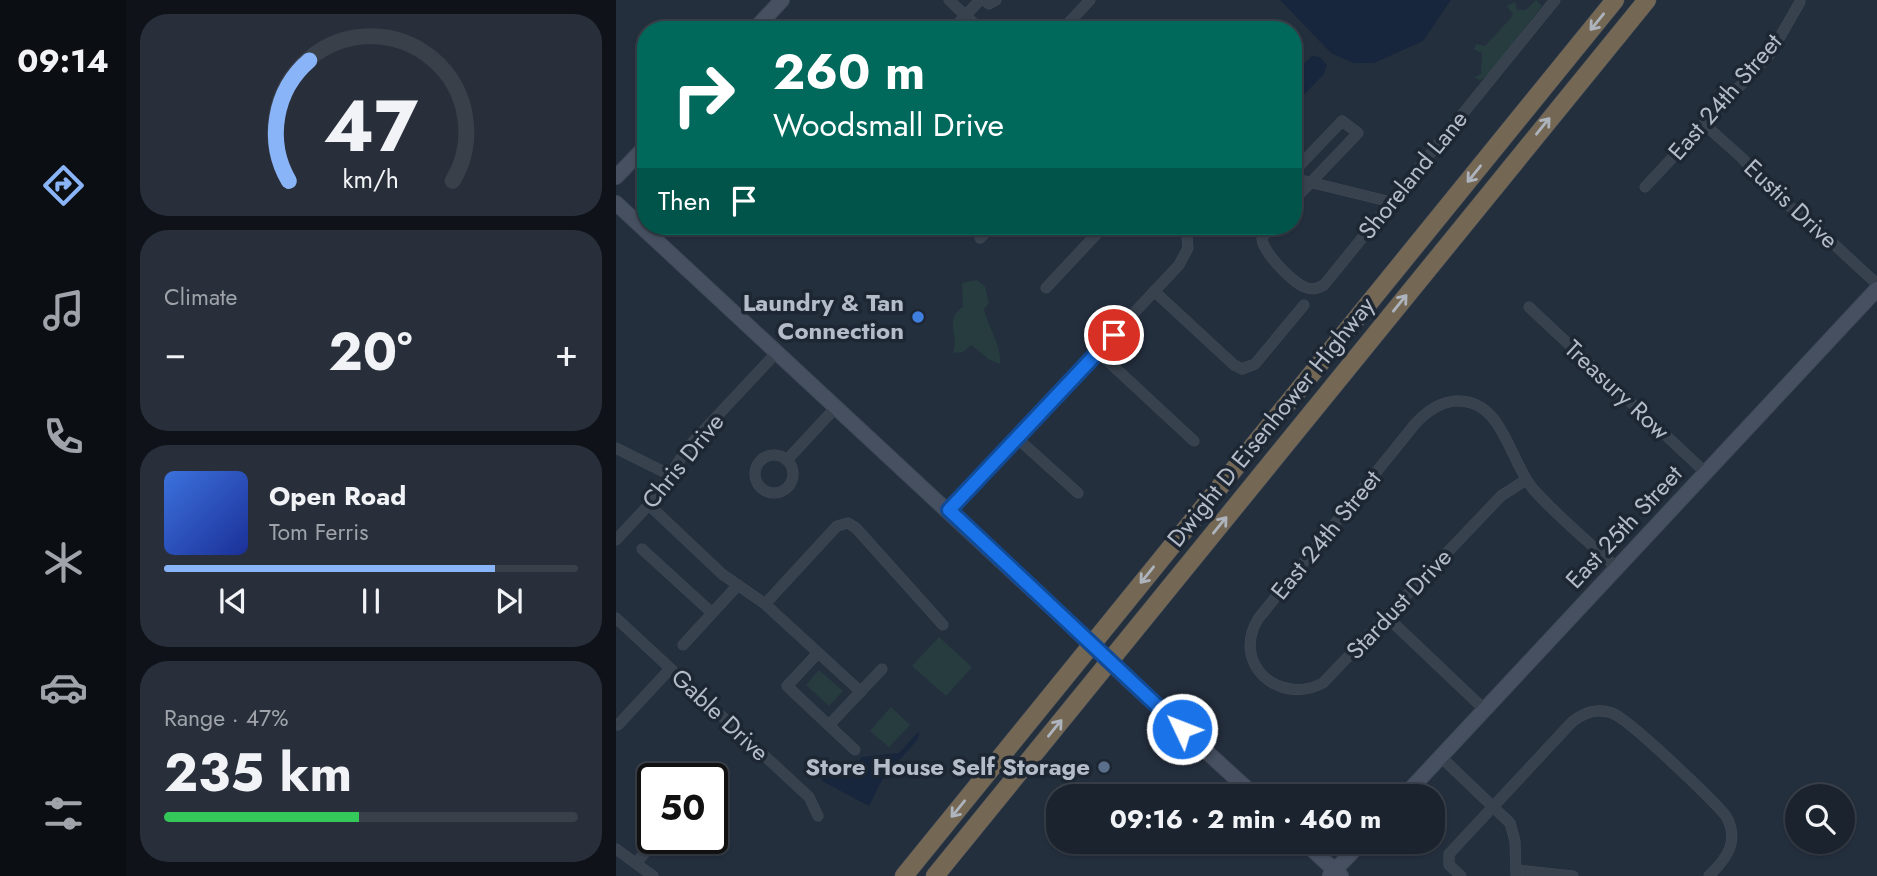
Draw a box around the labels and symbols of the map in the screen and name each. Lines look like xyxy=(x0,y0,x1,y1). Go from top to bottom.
one-way arrow xyxy=(1589,13,1604,31)
street label: East 24th Street xyxy=(1660,25,1790,168)
street label: Shoreland Lane xyxy=(1350,103,1476,247)
one-way arrow xyxy=(1535,118,1551,136)
street label: Eustis Drive xyxy=(1736,151,1846,257)
one-way arrow xyxy=(1467,164,1482,182)
place label: Laundry & Tan Connection xyxy=(743,285,904,348)
street label: Dwight D Eisenhower Highway xyxy=(1159,289,1383,554)
one-way arrow xyxy=(1392,294,1407,313)
pin xyxy=(1084,305,1144,365)
marker: Laundry & Tan Connection xyxy=(910,309,926,325)
street label: Treasury Row xyxy=(1557,332,1678,448)
street label: Chris Drive xyxy=(633,405,732,516)
street label: East 25th Street xyxy=(1557,457,1690,596)
street label: East 24th Street xyxy=(1262,462,1389,607)
one-way arrow xyxy=(1212,517,1227,535)
street label: Stardust Drive xyxy=(1338,540,1459,667)
one-way arrow xyxy=(1140,566,1155,584)
street label: Gable Drive xyxy=(664,660,777,769)
position arrow xyxy=(1145,692,1219,766)
one-way arrow xyxy=(1047,719,1062,737)
place label: Store House Self Storage xyxy=(805,749,1090,784)
marker: Store House Self Storage xyxy=(1096,759,1112,775)
speed limit sign: 50 xyxy=(637,763,728,854)
one-way arrow xyxy=(950,800,966,818)

